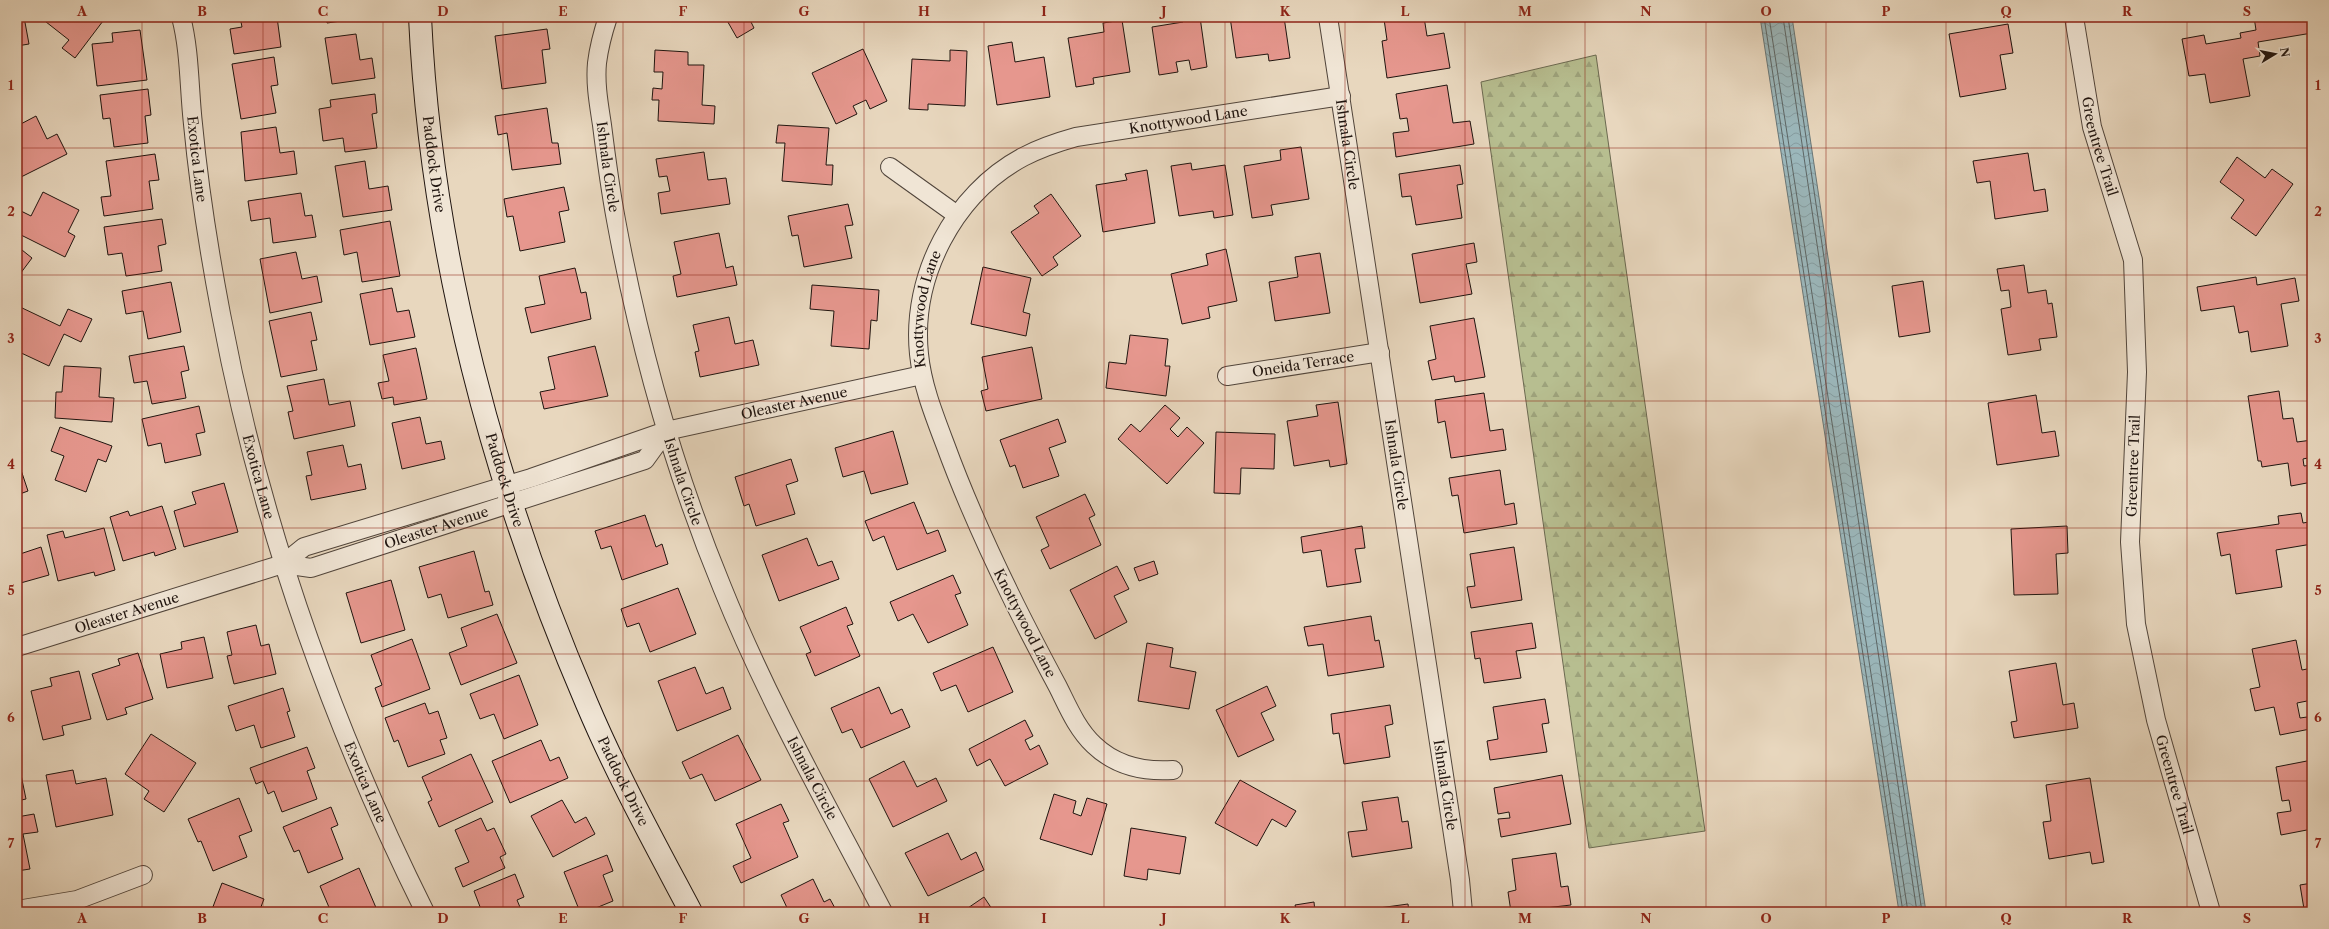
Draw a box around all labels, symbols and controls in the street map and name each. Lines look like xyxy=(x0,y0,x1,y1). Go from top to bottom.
text: A xyxy=(76,3,88,19)
text: B xyxy=(197,3,207,19)
text: C xyxy=(318,3,328,19)
text: D xyxy=(437,3,449,19)
text: E xyxy=(558,3,568,19)
text: F xyxy=(679,3,688,19)
text: G xyxy=(798,3,810,19)
text: H xyxy=(918,3,930,19)
text: I xyxy=(1041,3,1047,19)
text: J xyxy=(1159,3,1167,19)
text: K xyxy=(1280,3,1291,19)
text: L xyxy=(1401,3,1410,19)
text: M xyxy=(1518,3,1532,19)
text: N xyxy=(1640,3,1652,19)
text: O xyxy=(1760,3,1772,19)
text: P xyxy=(1882,3,1891,19)
text: Q xyxy=(2000,3,2012,19)
text: R xyxy=(2122,3,2133,19)
text: S xyxy=(2243,3,2251,19)
north arrow xyxy=(2255,34,2295,74)
text: N xyxy=(2277,46,2293,59)
text: 1 xyxy=(8,77,14,93)
text: 1 xyxy=(2315,77,2321,93)
street label: Greentree Trail xyxy=(2078,95,2122,198)
street label: Ishnala Circle xyxy=(1332,98,1363,191)
street label: Knottywood Lane xyxy=(1128,102,1249,138)
street label: Exotica Lane xyxy=(183,115,211,203)
street label: Paddock Drive xyxy=(419,115,450,214)
street label: Ishnala Circle xyxy=(593,120,623,214)
text: 2 xyxy=(7,203,15,219)
text: 2 xyxy=(2314,203,2322,219)
street label: Knottywood Lane xyxy=(909,247,945,369)
text: 3 xyxy=(7,330,15,346)
text: 3 xyxy=(2314,330,2322,346)
street label: Oneida Terrace xyxy=(1251,347,1355,381)
street label: Oleaster Avenue xyxy=(739,383,849,423)
street label: Greentree Trail xyxy=(2122,415,2144,517)
street label: Ishnala Circle xyxy=(1381,418,1412,512)
street label: Paddock Drive xyxy=(482,431,528,530)
street label: Exotica Lane xyxy=(239,433,279,521)
street label: Ishnala Circle xyxy=(660,435,706,528)
text: 4 xyxy=(7,456,15,472)
text: 4 xyxy=(2314,456,2322,472)
street label: Oleaster Avenue xyxy=(382,502,491,553)
street label: Knottywood Lane xyxy=(990,566,1060,681)
text: 5 xyxy=(7,582,15,598)
text: 5 xyxy=(2314,582,2322,598)
street label: Oleaster Avenue xyxy=(72,588,181,637)
text: 6 xyxy=(7,709,15,725)
text: 6 xyxy=(2314,709,2322,725)
street label: Ishnala Circle xyxy=(783,733,842,823)
street label: Greentree Trail xyxy=(2152,733,2197,836)
street label: Paddock Drive xyxy=(594,734,653,829)
street label: Ishnala Circle xyxy=(1430,738,1461,832)
street label: Exotica Lane xyxy=(340,739,391,826)
text: 7 xyxy=(8,835,15,851)
text: 7 xyxy=(2315,835,2322,851)
text: A xyxy=(76,910,88,926)
text: B xyxy=(197,910,207,926)
text: C xyxy=(318,910,328,926)
text: D xyxy=(437,910,449,926)
text: E xyxy=(558,910,568,926)
text: F xyxy=(679,910,688,926)
text: G xyxy=(798,910,810,926)
text: H xyxy=(918,910,930,926)
text: I xyxy=(1041,910,1047,926)
text: J xyxy=(1159,910,1167,926)
text: K xyxy=(1280,910,1291,926)
text: L xyxy=(1401,910,1410,926)
text: M xyxy=(1518,910,1532,926)
text: N xyxy=(1640,910,1652,926)
text: O xyxy=(1760,910,1772,926)
text: P xyxy=(1882,910,1891,926)
text: Q xyxy=(2000,910,2012,926)
text: R xyxy=(2122,910,2133,926)
text: S xyxy=(2243,910,2251,926)

